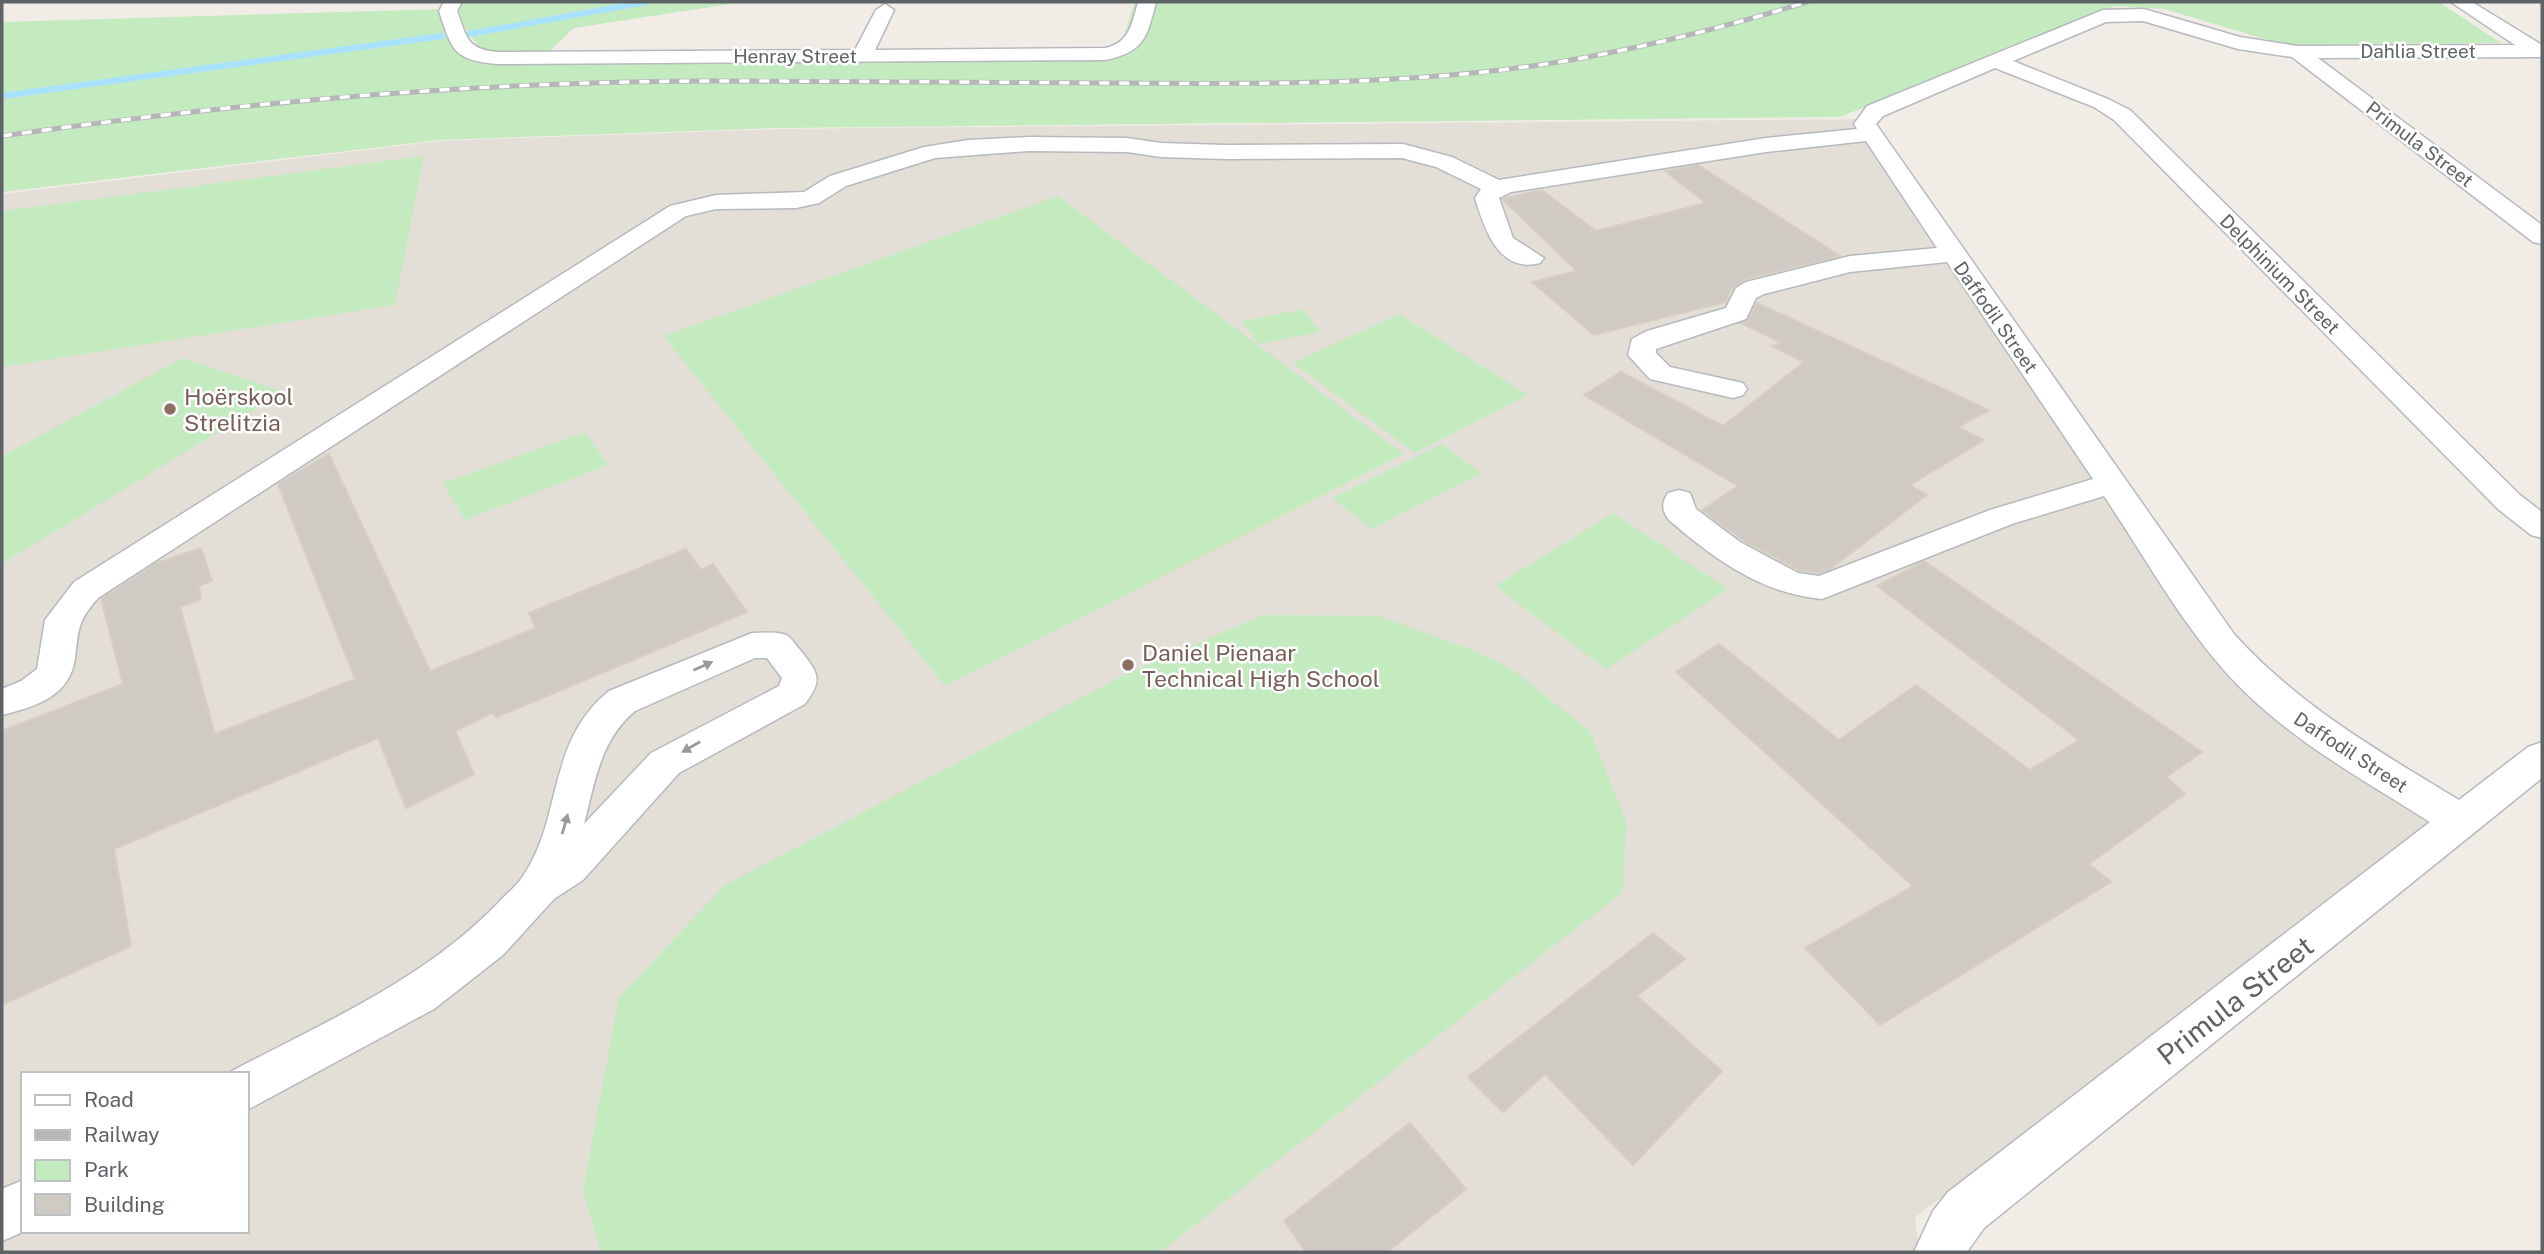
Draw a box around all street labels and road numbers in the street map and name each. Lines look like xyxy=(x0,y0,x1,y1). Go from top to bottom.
street label: Dahlia Street xyxy=(2360,40,2476,62)
street label: Henray Street xyxy=(733,45,857,67)
street label: Primula Street xyxy=(2362,97,2478,191)
street label: Delphinium Street xyxy=(2216,210,2344,338)
street label: Daffodil Street xyxy=(1949,257,2043,377)
street label: Daffodil Street xyxy=(2290,707,2412,797)
street label: Primula Street xyxy=(2150,929,2320,1071)

